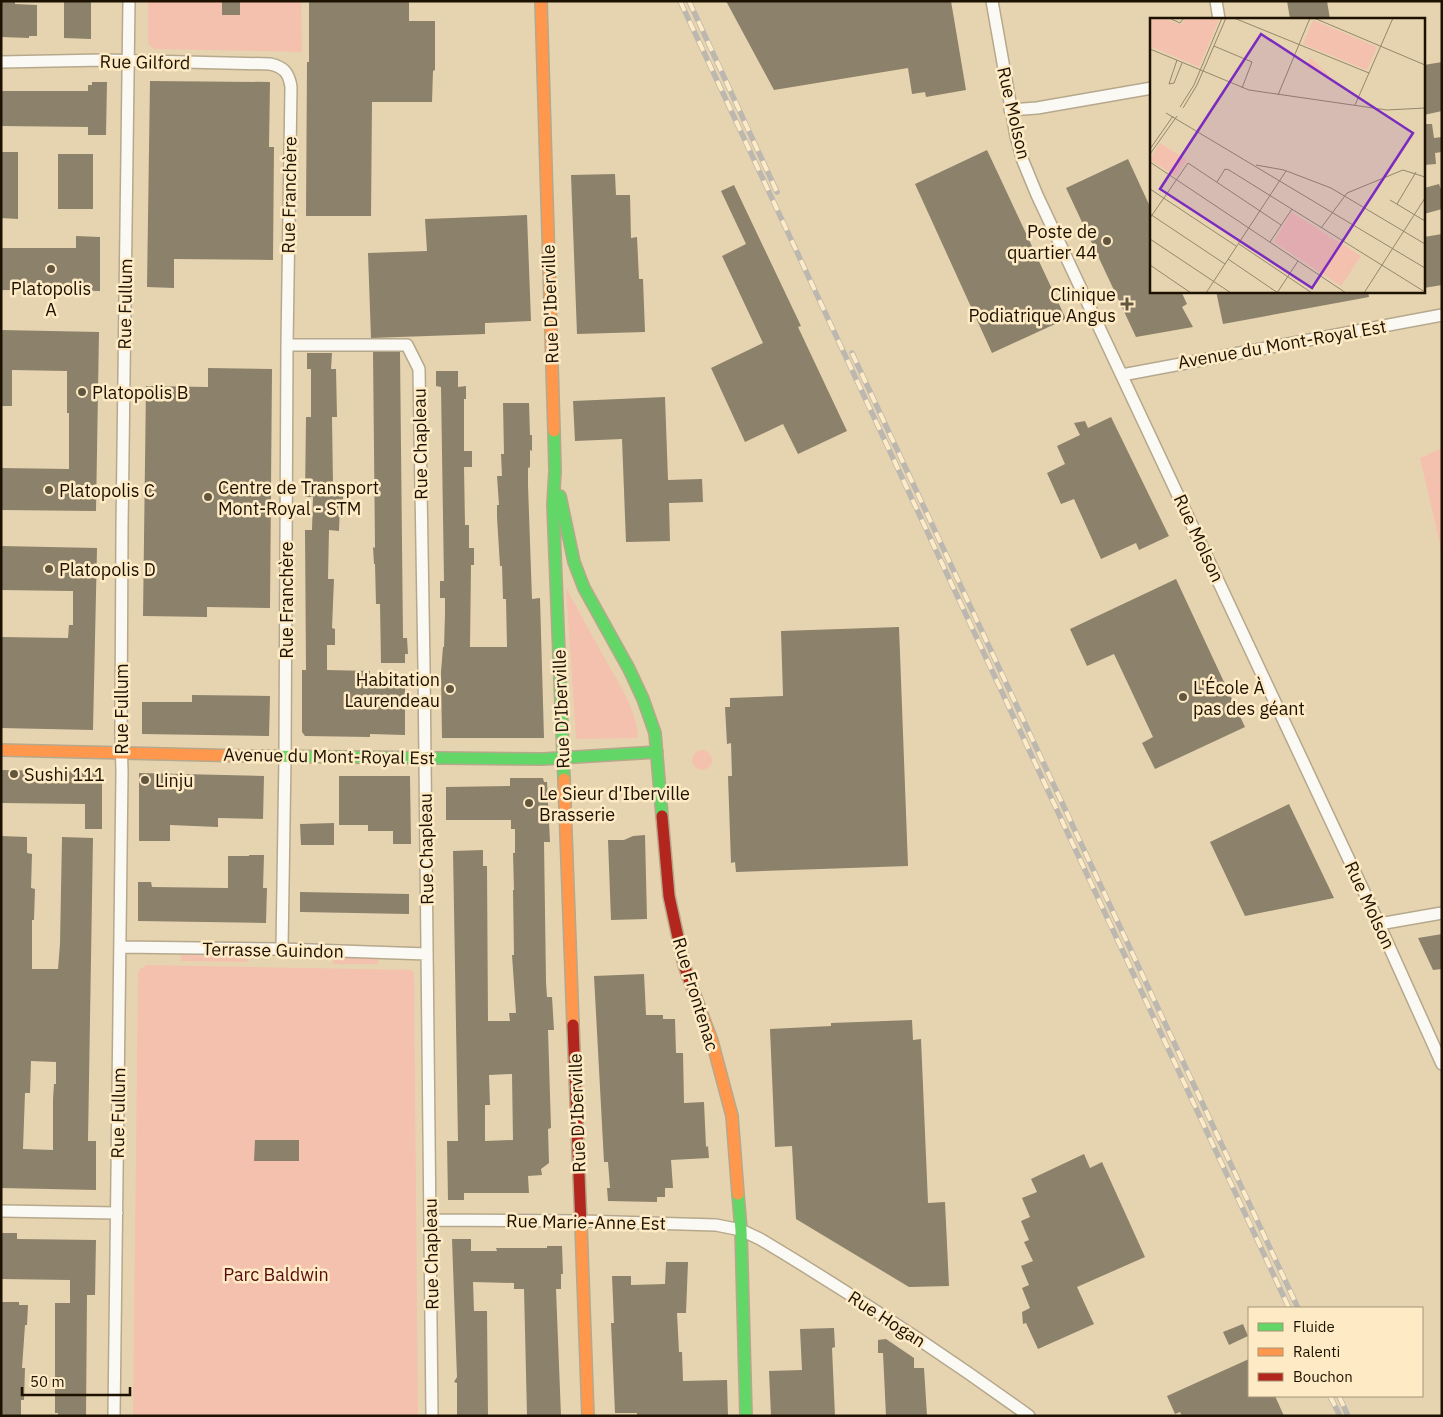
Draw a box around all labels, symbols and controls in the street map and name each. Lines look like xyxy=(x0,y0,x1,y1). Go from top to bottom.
inset map xyxy=(1150,18,1426,292)
street label: Rue Gilford xyxy=(100,50,190,74)
street label: Rue Molson xyxy=(992,64,1036,162)
street label: Rue Franchère xyxy=(276,136,302,254)
place label: Poste de quartier 44 xyxy=(1007,220,1097,264)
marker: Poste de quartier 44 xyxy=(1101,235,1113,247)
street label: Rue D'Iberville xyxy=(536,244,564,364)
street label: Rue Fullum xyxy=(113,258,137,350)
marker: Platopolis A xyxy=(45,263,57,275)
place label: Platopolis A xyxy=(11,277,91,321)
place label: Clinique Podiatrique Angus xyxy=(968,283,1116,327)
marker: Clinique Podiatrique Angus xyxy=(1120,297,1134,311)
street label: Avenue du Mont-Royal Est xyxy=(1176,314,1388,374)
place label: Platopolis B xyxy=(92,381,188,404)
marker: Platopolis B xyxy=(76,386,88,398)
street label: Rue Chapleau xyxy=(408,388,432,500)
place label: Centre de Transport Mont-Royal - STM xyxy=(218,476,379,520)
place label: Platopolis C xyxy=(59,479,155,502)
marker: Platopolis C xyxy=(43,484,55,496)
street label: Rue Molson xyxy=(1169,490,1229,586)
marker: Centre de Transport Mont-Royal - STM xyxy=(202,491,214,503)
street label: Rue Franchère xyxy=(275,541,298,659)
place label: Platopolis D xyxy=(59,558,156,581)
marker: Platopolis D xyxy=(43,563,55,575)
street label: Rue D'Iberville xyxy=(547,649,575,769)
street label: Rue Fullum xyxy=(110,663,133,755)
place label: Habitation Laurendeau xyxy=(344,668,440,712)
place label: L'École À pas des géant xyxy=(1193,676,1305,720)
marker: Habitation Laurendeau xyxy=(444,683,456,695)
marker: L'École À pas des géant xyxy=(1177,691,1189,703)
street label: Avenue du Mont-Royal Est xyxy=(223,743,435,769)
place label: Sushi 111 xyxy=(24,763,105,786)
marker: Sushi 111 xyxy=(8,768,20,780)
place label: Linju xyxy=(155,769,193,792)
marker: Linju xyxy=(139,774,151,786)
place label: Le Sieur d'Iberville Brasserie xyxy=(539,782,690,826)
street label: Rue Chapleau xyxy=(414,793,438,905)
marker: Le Sieur d'Iberville Brasserie xyxy=(523,797,535,809)
street label: Rue Molson xyxy=(1340,857,1400,953)
street label: Rue Frontenac xyxy=(668,934,724,1054)
street label: Terrasse Guindon xyxy=(202,937,344,963)
street label: Rue D'Iberville xyxy=(563,1053,591,1173)
street label: Rue Fullum xyxy=(106,1067,130,1159)
street label: Rue Chapleau xyxy=(419,1198,443,1310)
street label: Rue Marie-Anne Est xyxy=(506,1209,666,1235)
park label: Parc Baldwin xyxy=(223,1263,329,1286)
street label: Rue Hogan xyxy=(844,1285,930,1353)
legend xyxy=(1248,1307,1423,1397)
text: Fluide xyxy=(1293,1317,1335,1336)
text: Ralenti xyxy=(1293,1342,1340,1361)
scale bar xyxy=(22,1364,130,1396)
text: Bouchon xyxy=(1293,1367,1353,1386)
text: 50 m xyxy=(30,1372,65,1391)

